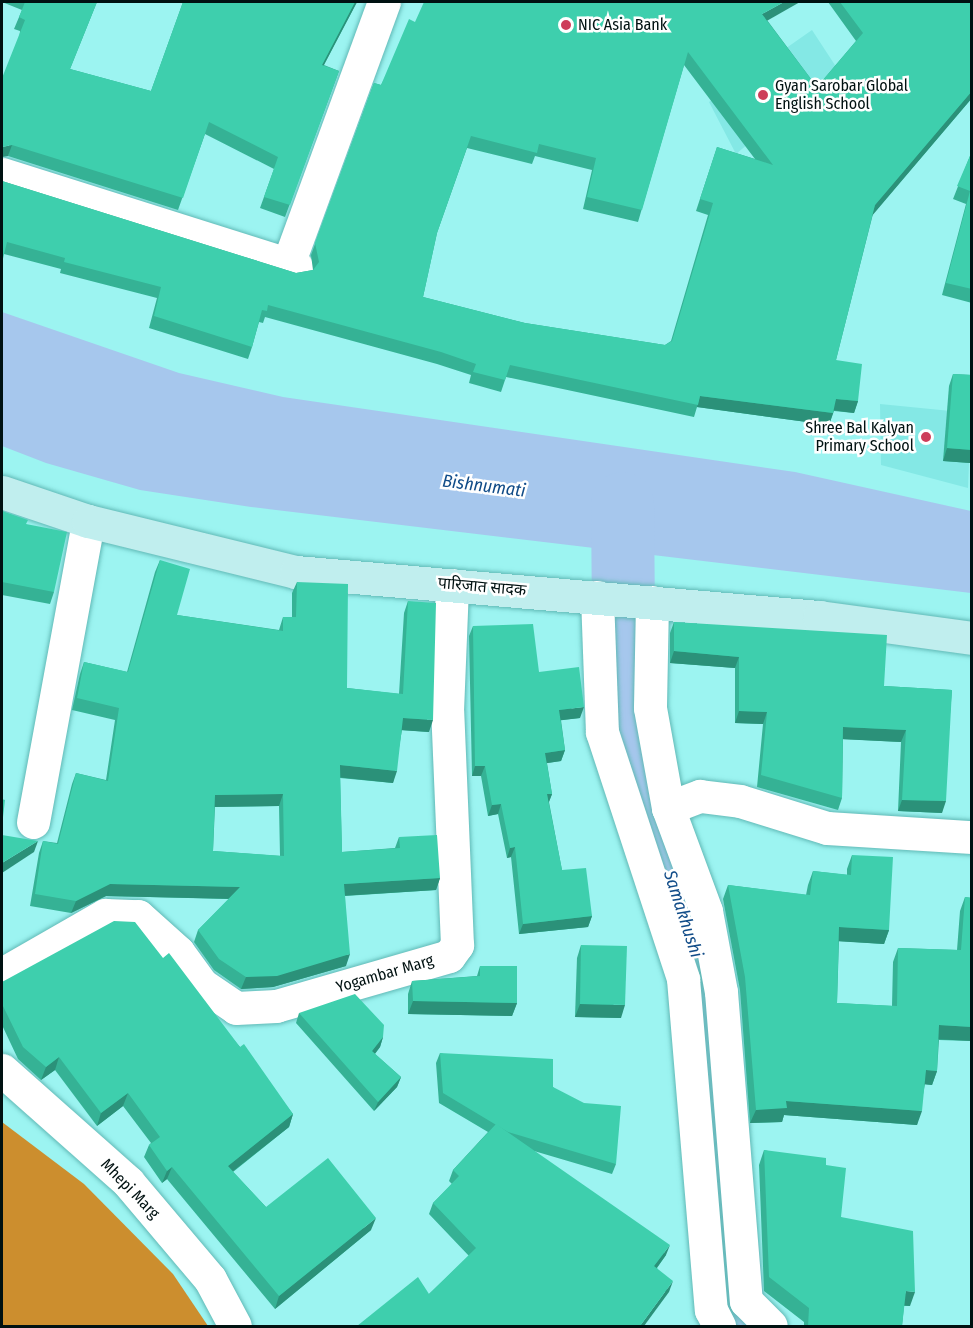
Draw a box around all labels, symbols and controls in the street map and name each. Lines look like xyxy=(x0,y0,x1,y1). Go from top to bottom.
place label: NIC Asia Bank xyxy=(578,15,667,35)
marker: NIC Asia Bank xyxy=(559,18,573,32)
place label: Gyan Sarobar Global English School xyxy=(775,76,908,114)
marker: Gyan Sarobar Global English School xyxy=(756,88,770,102)
place label: Shree Bal Kalyan Primary School xyxy=(805,418,914,456)
marker: Shree Bal Kalyan Primary School xyxy=(919,430,933,444)
water label: Bishnumati xyxy=(441,470,527,502)
street label: पारिजात सादक xyxy=(437,574,527,600)
water label: Samakhushi xyxy=(659,868,707,960)
street label: Yogambar Marg xyxy=(334,951,436,997)
street label: Mhepi Marg xyxy=(97,1155,163,1223)

